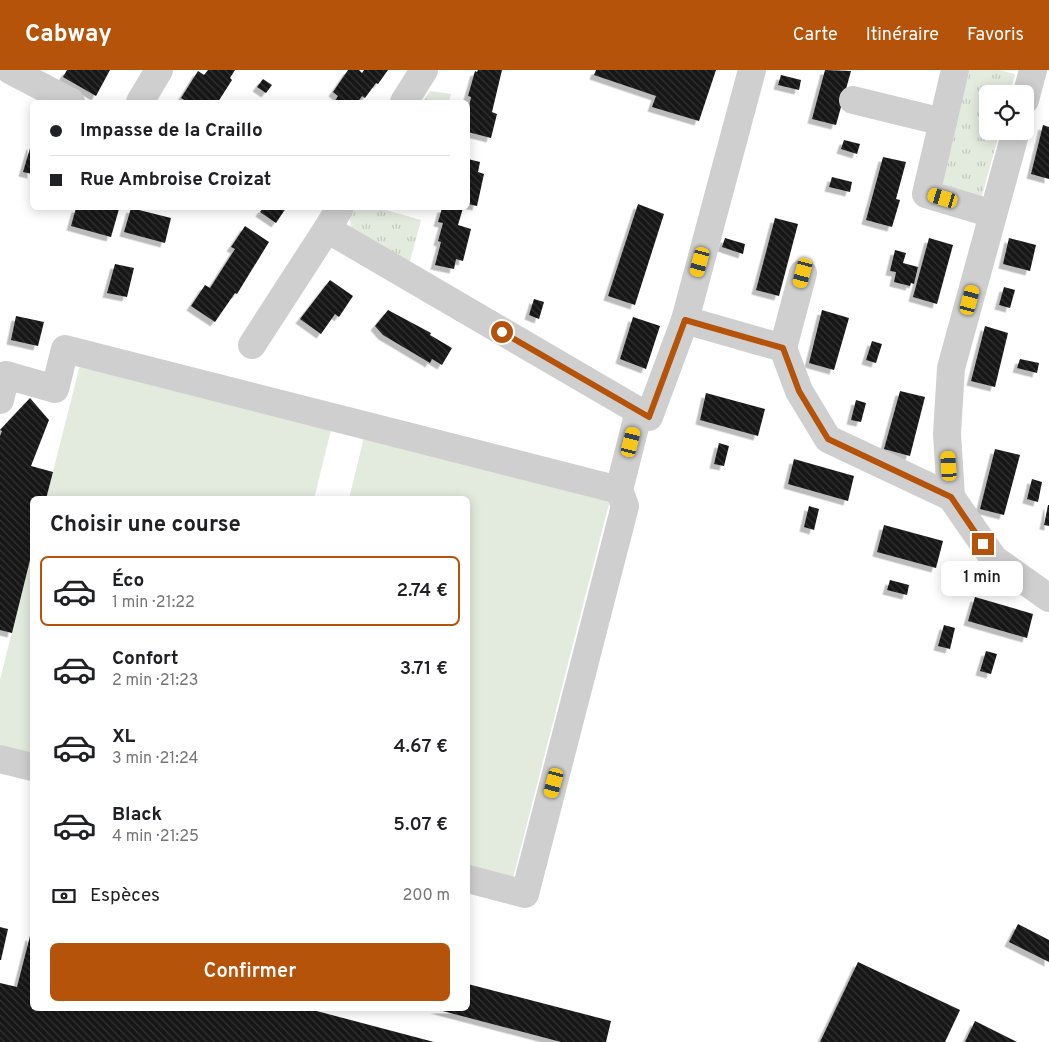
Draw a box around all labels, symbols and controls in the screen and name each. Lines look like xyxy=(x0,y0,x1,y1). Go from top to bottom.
text: Cabway xyxy=(25,20,112,50)
text: Carte xyxy=(793,24,838,47)
text: Itinéraire xyxy=(866,24,939,47)
text: Favoris xyxy=(967,24,1024,47)
map controls xyxy=(979,85,1034,140)
button: locate xyxy=(979,85,1034,140)
text: Impasse de la Craillo xyxy=(80,119,263,143)
text: Rue Ambroise Croizat xyxy=(80,168,271,192)
car xyxy=(926,186,959,210)
car xyxy=(688,246,711,278)
car xyxy=(791,257,814,289)
car xyxy=(958,284,981,316)
route start xyxy=(491,321,513,343)
car xyxy=(620,426,641,458)
car xyxy=(940,451,957,481)
text: Choisir une course xyxy=(50,512,241,539)
route end xyxy=(972,533,994,555)
callout: 1 min xyxy=(942,562,1024,596)
text: 1 min xyxy=(963,568,1001,588)
icon: car xyxy=(52,569,97,614)
text: Éco xyxy=(112,569,144,593)
text: 2.74 € xyxy=(396,579,448,603)
text: 1 min · 21:22 xyxy=(112,593,195,613)
icon: car xyxy=(52,647,97,692)
text: Confort xyxy=(112,647,178,671)
text: 3.71 € xyxy=(400,657,448,681)
text: 2 min · 21:23 xyxy=(112,671,198,691)
icon: car xyxy=(52,725,97,770)
text: XL xyxy=(112,725,135,749)
text: 4.67 € xyxy=(394,735,448,759)
text: 3 min · 21:24 xyxy=(112,749,198,769)
car xyxy=(542,767,565,799)
icon: car xyxy=(52,803,97,848)
text: Black xyxy=(112,803,162,827)
text: 5.07 € xyxy=(393,813,448,837)
text: 4 min · 21:25 xyxy=(112,827,199,847)
icon: cash xyxy=(50,882,78,910)
text: Espèces xyxy=(90,884,160,908)
text: 200 m xyxy=(402,886,450,906)
button: Confirmer xyxy=(50,943,450,1001)

